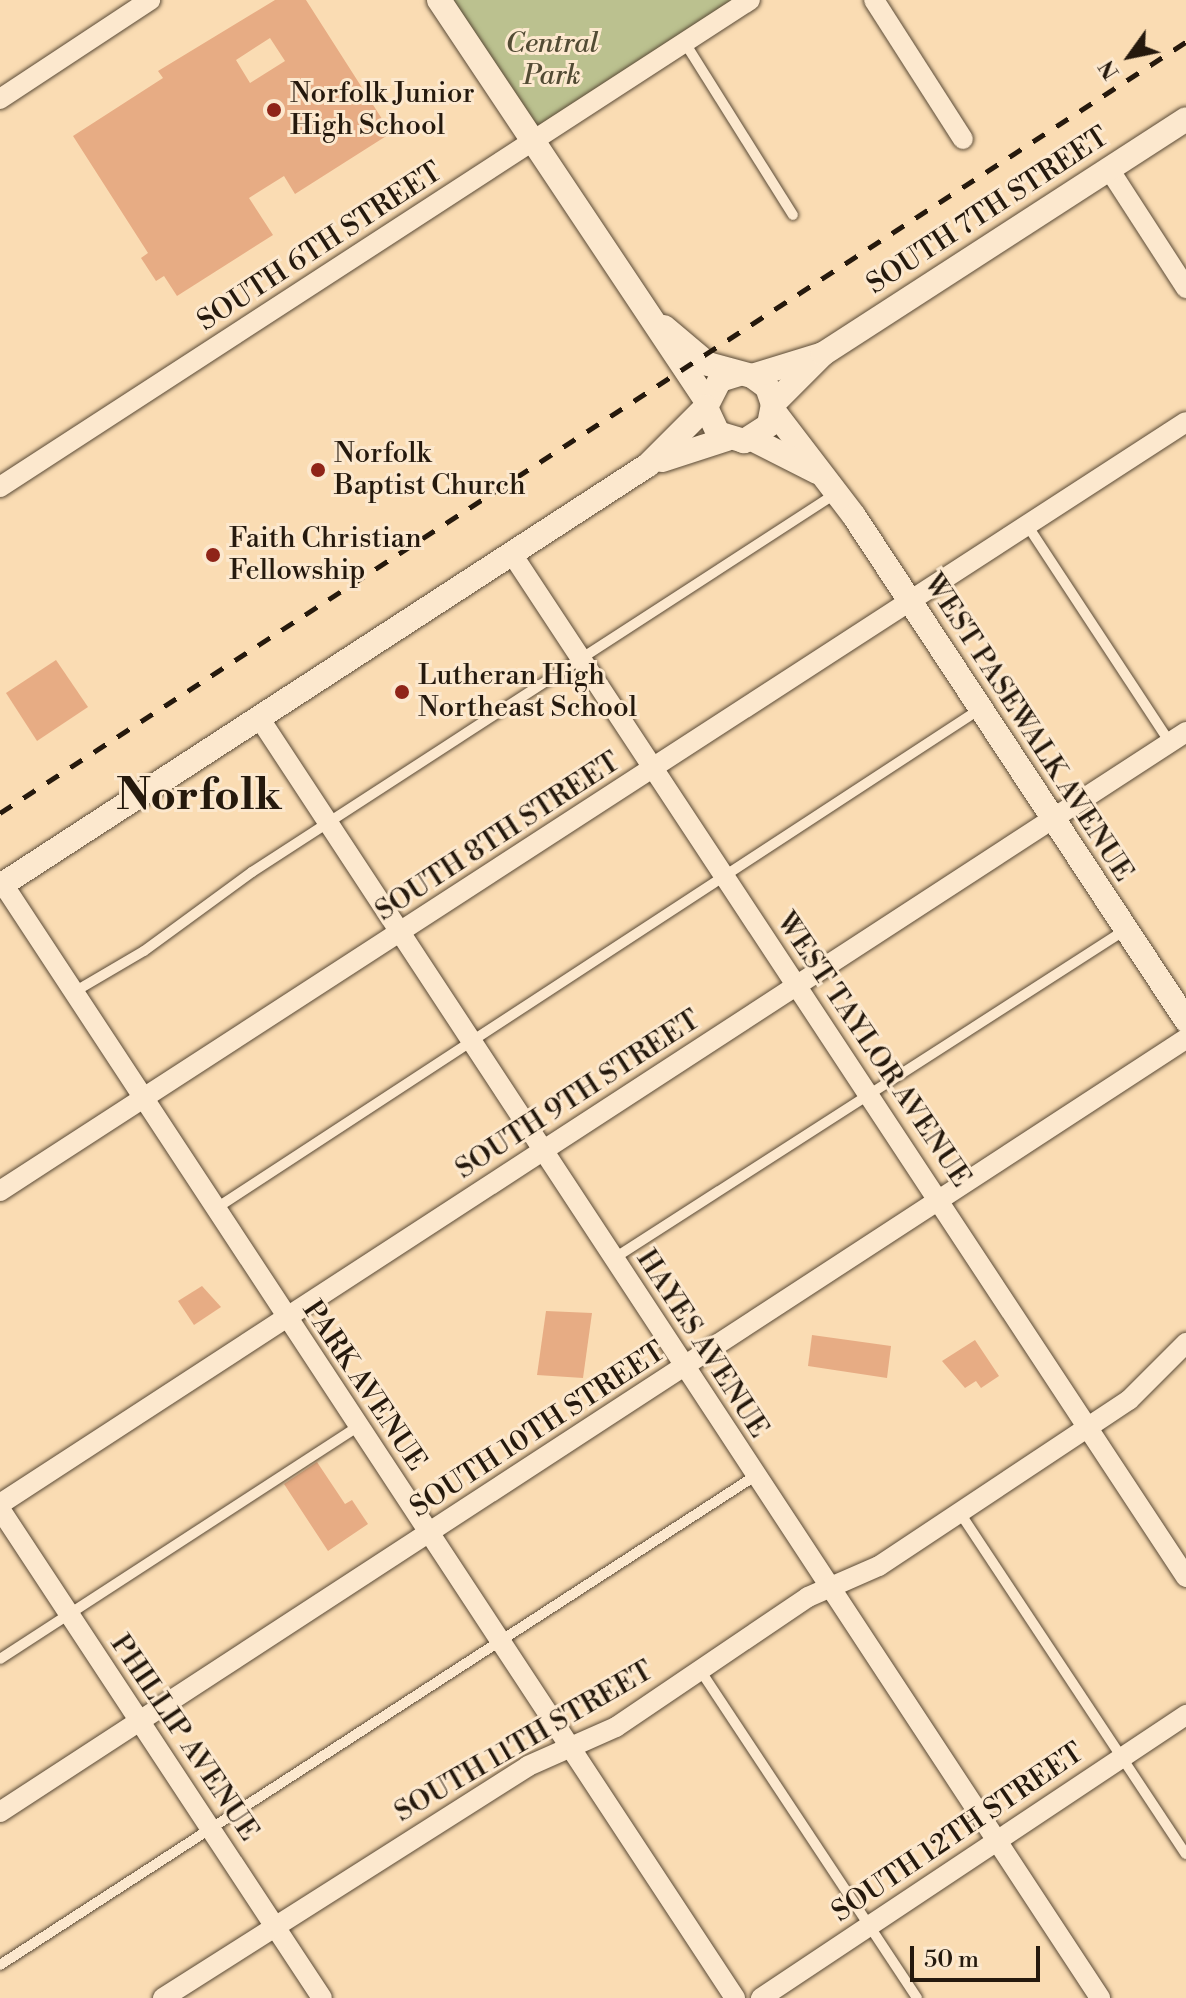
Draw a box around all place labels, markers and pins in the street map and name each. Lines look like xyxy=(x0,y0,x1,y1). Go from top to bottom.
place label: Norfolk Junior High School xyxy=(290,77,475,143)
marker: Norfolk Junior High School xyxy=(265,101,283,119)
place label: Norfolk Baptist Church xyxy=(334,437,526,503)
marker: Norfolk Baptist Church xyxy=(309,461,327,479)
place label: Faith Christian Fellowship xyxy=(229,522,422,588)
marker: Faith Christian Fellowship xyxy=(204,546,222,564)
place label: Lutheran High Northeast School xyxy=(418,659,637,725)
marker: Lutheran High Northeast School xyxy=(393,683,411,701)

